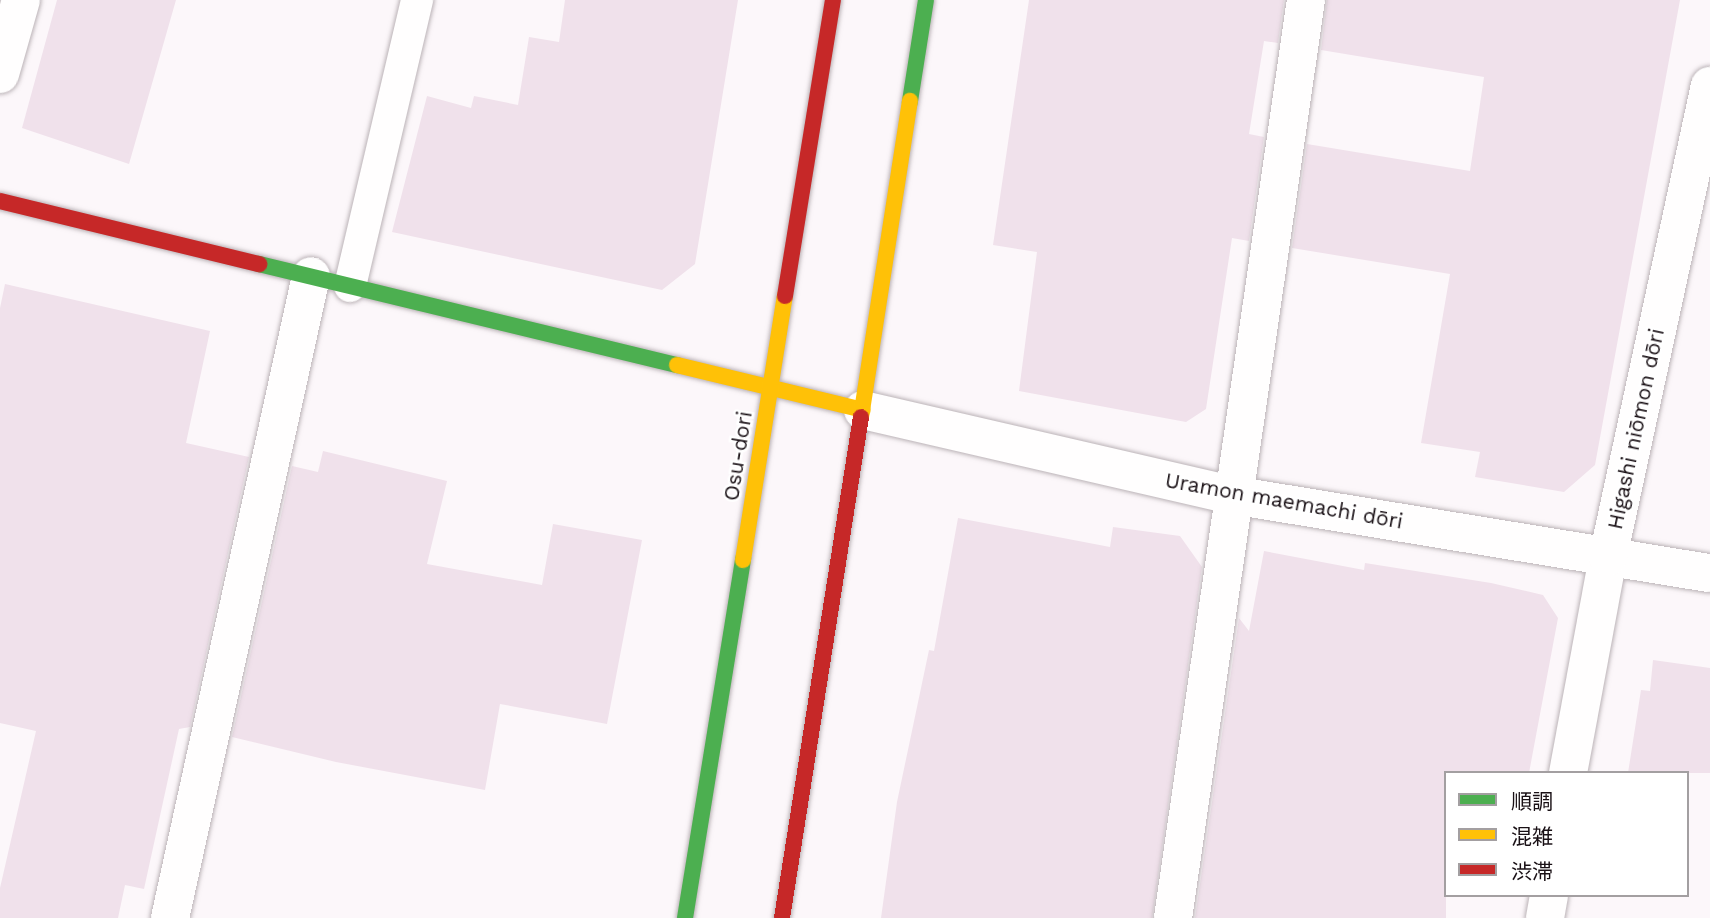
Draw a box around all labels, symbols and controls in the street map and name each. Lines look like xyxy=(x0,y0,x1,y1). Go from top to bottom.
street label: Higashi niōmon dōri xyxy=(1602,326,1670,532)
street label: Osu-dori xyxy=(718,409,758,503)
street label: Uramon maemachi dōri xyxy=(1163,468,1405,534)
legend xyxy=(1444,771,1689,897)
text: 順調 xyxy=(1511,789,1553,814)
text: 混雑 xyxy=(1511,824,1553,849)
text: 渋滞 xyxy=(1511,859,1553,884)

